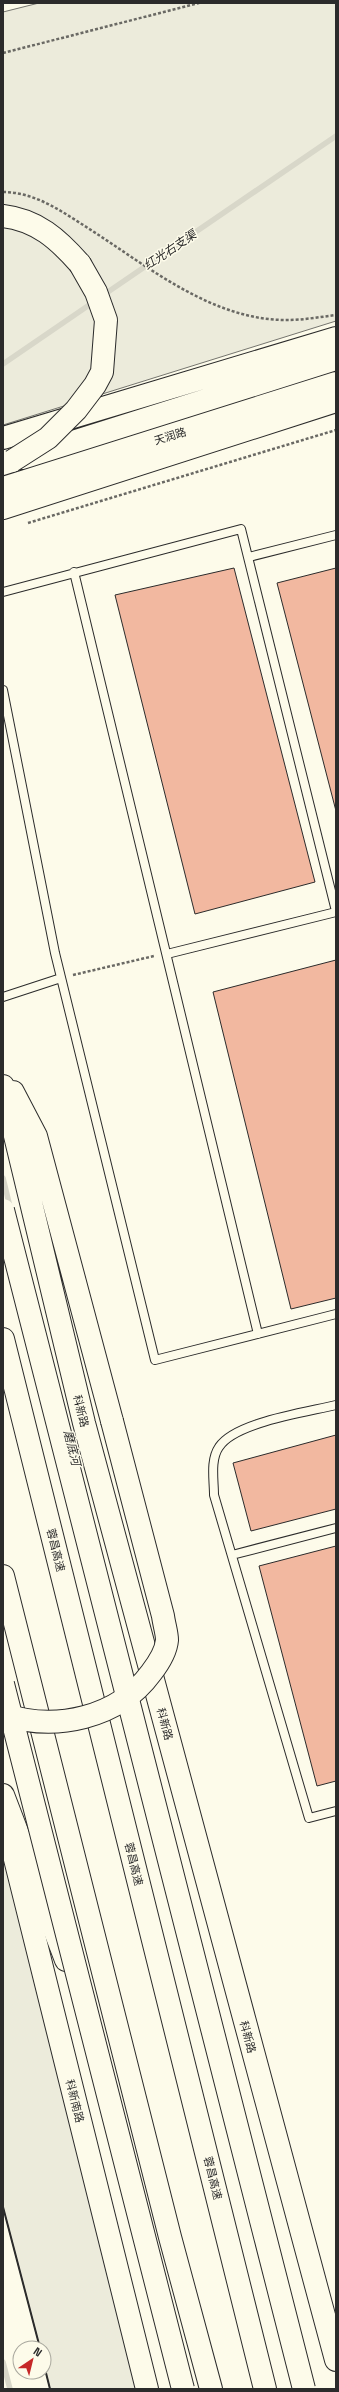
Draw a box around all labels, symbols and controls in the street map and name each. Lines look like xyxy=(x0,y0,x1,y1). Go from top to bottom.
water label: 红光右支渠 xyxy=(141,225,201,273)
street label: 天润路 xyxy=(152,424,188,448)
street label: 科新路 xyxy=(70,1393,92,1429)
water label: 磨底河 xyxy=(60,1429,85,1469)
street label: 蓉昌高速 xyxy=(44,1527,68,1573)
street label: 科新路 xyxy=(154,1706,176,1742)
street label: 蓉昌高速 xyxy=(122,1841,146,1887)
street label: 科新路 xyxy=(237,2019,259,2055)
street label: 科新南路 xyxy=(63,2078,87,2124)
street label: 蓉昌高速 xyxy=(201,2155,225,2201)
north arrow xyxy=(12,2340,52,2380)
text: N xyxy=(31,2344,45,2360)

